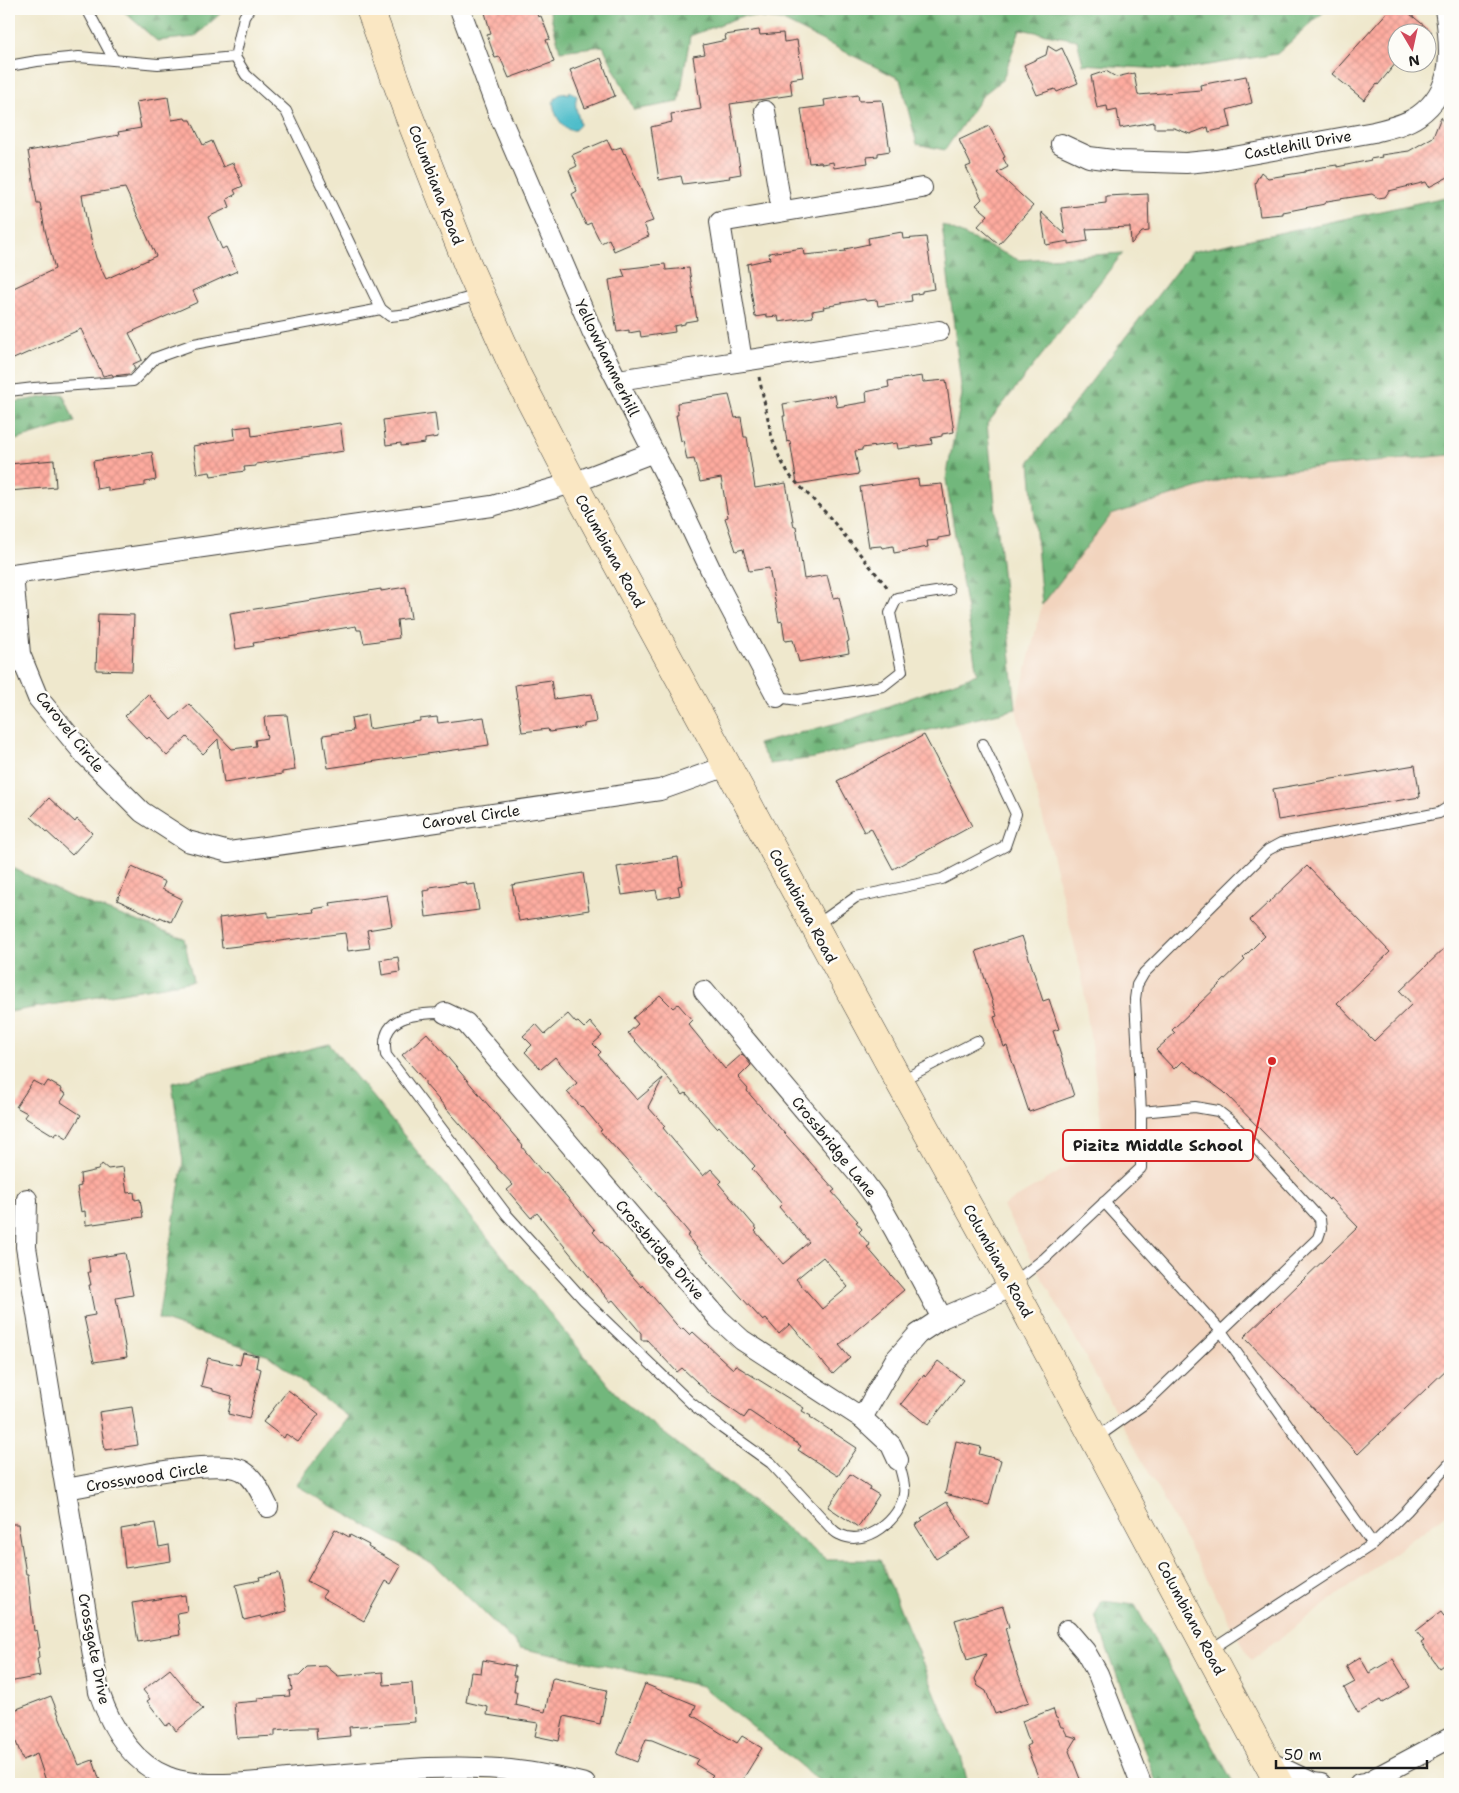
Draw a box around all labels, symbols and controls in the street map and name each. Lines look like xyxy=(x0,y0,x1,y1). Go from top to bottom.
north arrow xyxy=(1386,22,1436,72)
text: N xyxy=(1407,51,1421,71)
street label: Columbiana Road xyxy=(404,122,468,248)
street label: Castlehill Drive xyxy=(1243,126,1353,164)
street label: Yellowhammerhill xyxy=(570,296,644,420)
street label: Columbiana Road xyxy=(570,491,650,612)
street label: Carovel Circle xyxy=(31,687,109,777)
street label: Carovel Circle xyxy=(421,800,521,834)
street label: Columbiana Road xyxy=(764,845,842,967)
street label: Crossbridge Lane xyxy=(787,1092,881,1202)
callout: Pizitz Middle School xyxy=(1063,1130,1253,1161)
text: Pizitz Middle School xyxy=(1073,1135,1244,1156)
street label: Crossbridge Drive xyxy=(611,1196,709,1304)
street label: Columbiana Road xyxy=(958,1201,1038,1322)
street label: Crosswood Circle xyxy=(85,1457,209,1497)
street label: Columbiana Road xyxy=(1152,1557,1230,1679)
street label: Crossgate Drive xyxy=(73,1592,115,1706)
scale bar xyxy=(1276,1738,1428,1770)
text: 50 m xyxy=(1284,1745,1322,1765)

